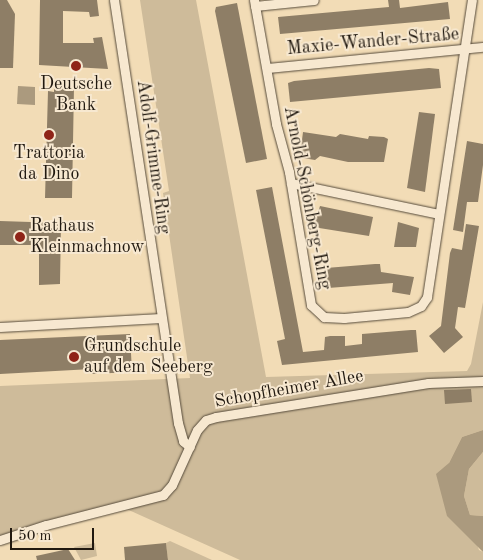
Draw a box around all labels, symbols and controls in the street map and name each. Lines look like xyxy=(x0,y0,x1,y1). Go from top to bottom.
street label: Maxie-Wander-Straße xyxy=(286,24,460,60)
marker: Deutsche Bank xyxy=(70,60,82,72)
place label: Deutsche Bank xyxy=(40,74,112,116)
street label: Adolf-Grimme-Ring xyxy=(131,79,175,235)
street label: Arnold-Schönberg-Ring xyxy=(279,104,335,292)
marker: Trattoria da Dino xyxy=(43,129,55,141)
place label: Trattoria da Dino xyxy=(13,143,85,186)
place label: Rathaus Kleinmachnow xyxy=(30,216,144,258)
marker: Rathaus Kleinmachnow xyxy=(14,231,26,243)
place label: Grundschule auf dem Seeberg xyxy=(84,336,213,378)
marker: Grundschule auf dem Seeberg xyxy=(68,351,80,363)
street label: Schopfheimer Allee xyxy=(213,365,365,413)
scale bar xyxy=(12,518,96,550)
text: 50 m xyxy=(18,529,52,544)

